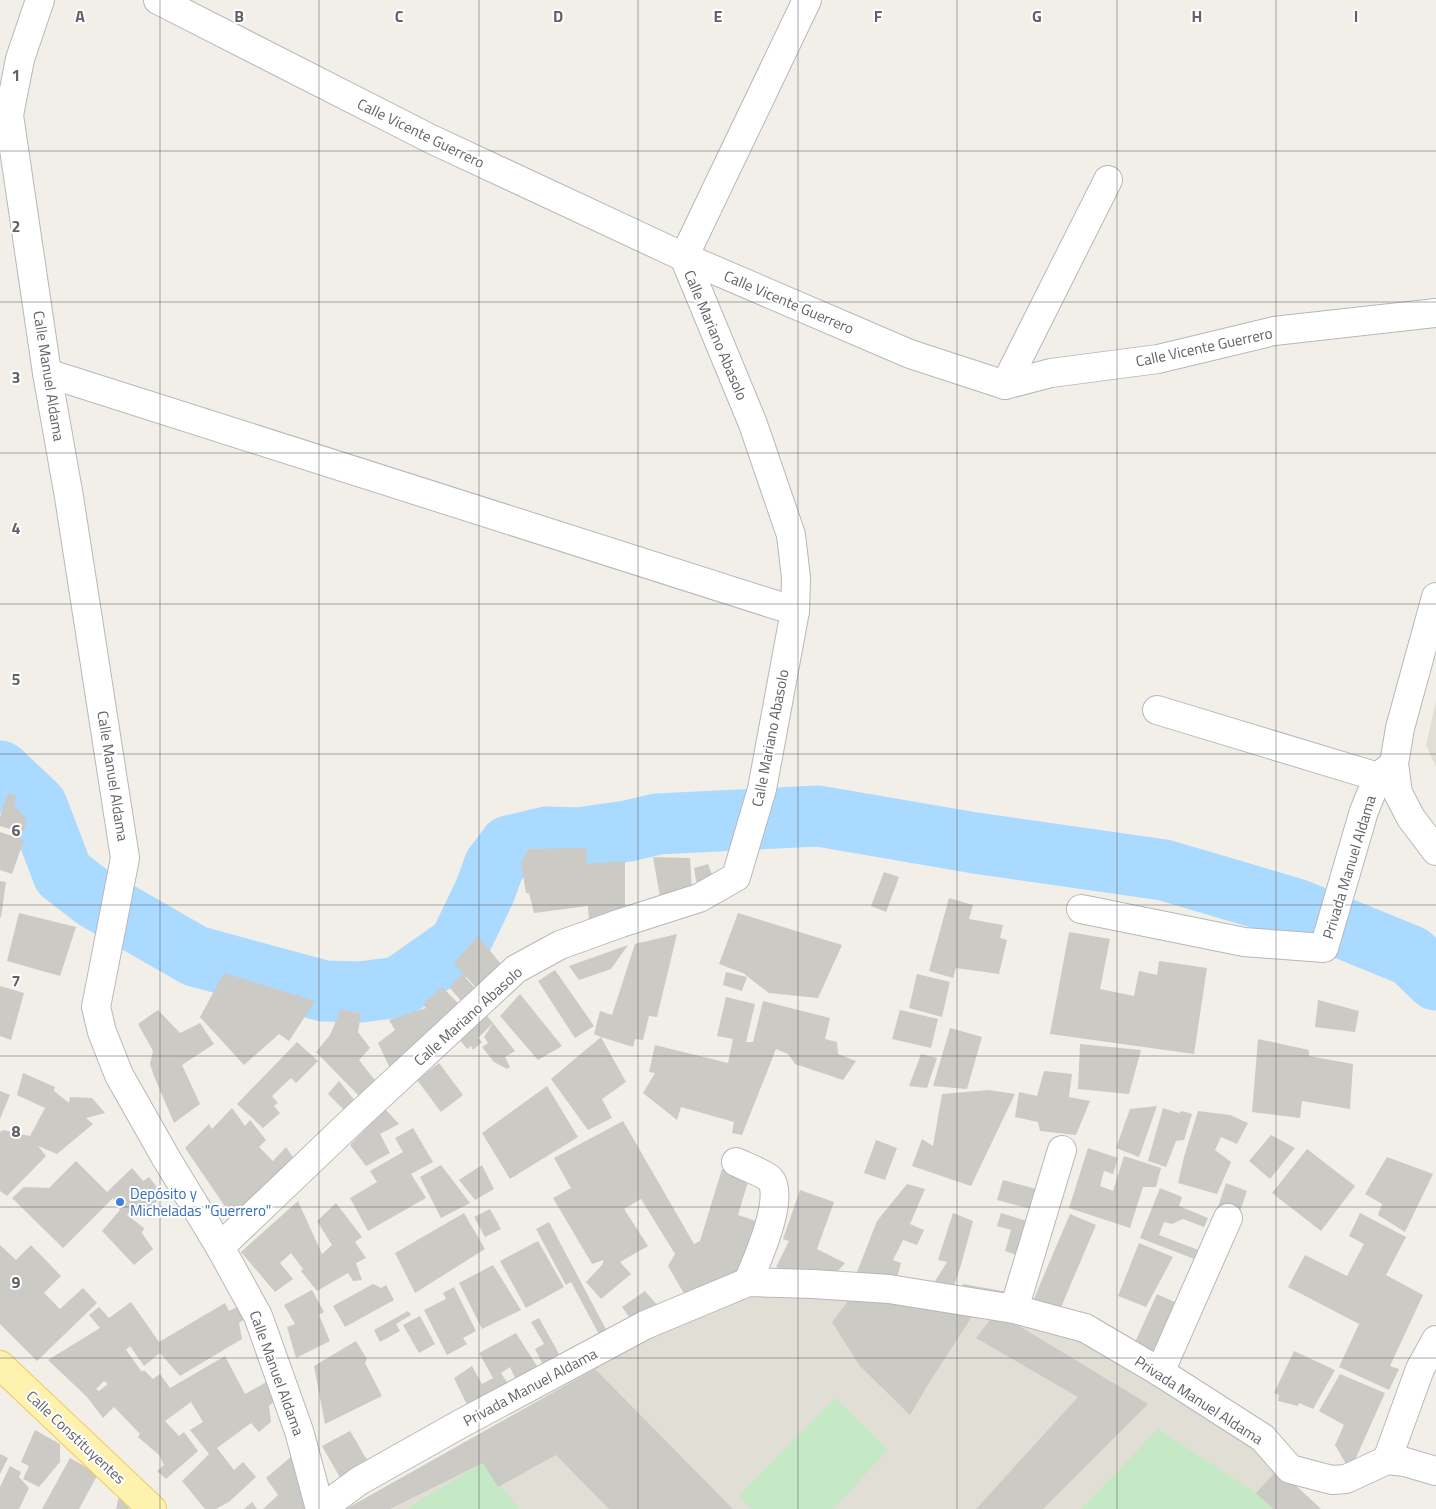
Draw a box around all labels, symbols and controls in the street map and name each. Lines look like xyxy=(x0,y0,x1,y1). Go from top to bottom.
text: A xyxy=(75,4,85,28)
text: B xyxy=(234,4,244,28)
text: C xyxy=(395,4,404,28)
text: D xyxy=(553,4,563,28)
text: E xyxy=(714,4,723,28)
text: F xyxy=(874,4,883,28)
text: G xyxy=(1032,4,1042,28)
text: H xyxy=(1192,4,1202,28)
text: I xyxy=(1354,4,1358,28)
text: 1 xyxy=(12,63,20,87)
street label: Calle Vicente Guerrero xyxy=(353,92,489,174)
text: 2 xyxy=(12,214,20,238)
street label: Calle Vicente Guerrero xyxy=(720,264,858,340)
street label: Calle Mariano Abasolo xyxy=(678,266,754,404)
street label: Calle Manuel Aldama xyxy=(27,309,71,443)
street label: Calle Vicente Guerrero xyxy=(1134,321,1275,373)
text: 3 xyxy=(12,365,20,389)
text: 4 xyxy=(12,516,21,540)
text: 5 xyxy=(12,667,21,691)
street label: Calle Mariano Abasolo xyxy=(745,667,795,809)
street label: Calle Manuel Aldama xyxy=(91,709,135,843)
street label: Privada Manuel Aldama xyxy=(1316,792,1382,942)
text: 6 xyxy=(12,818,21,842)
street label: Calle Mariano Abasolo xyxy=(408,961,528,1071)
text: 7 xyxy=(12,969,20,993)
text: 8 xyxy=(12,1119,21,1143)
place label: Depósito y Micheladas "Guerrero" xyxy=(130,1182,271,1222)
marker: Depósito y Micheladas "Guerrero" xyxy=(114,1196,126,1208)
text: 9 xyxy=(12,1270,21,1294)
street label: Calle Manuel Aldama xyxy=(244,1307,311,1439)
street label: Privada Manuel Aldama xyxy=(459,1342,602,1432)
street label: Privada Manuel Aldama xyxy=(1130,1350,1268,1451)
street label: Calle Constituyentes xyxy=(21,1385,131,1489)

